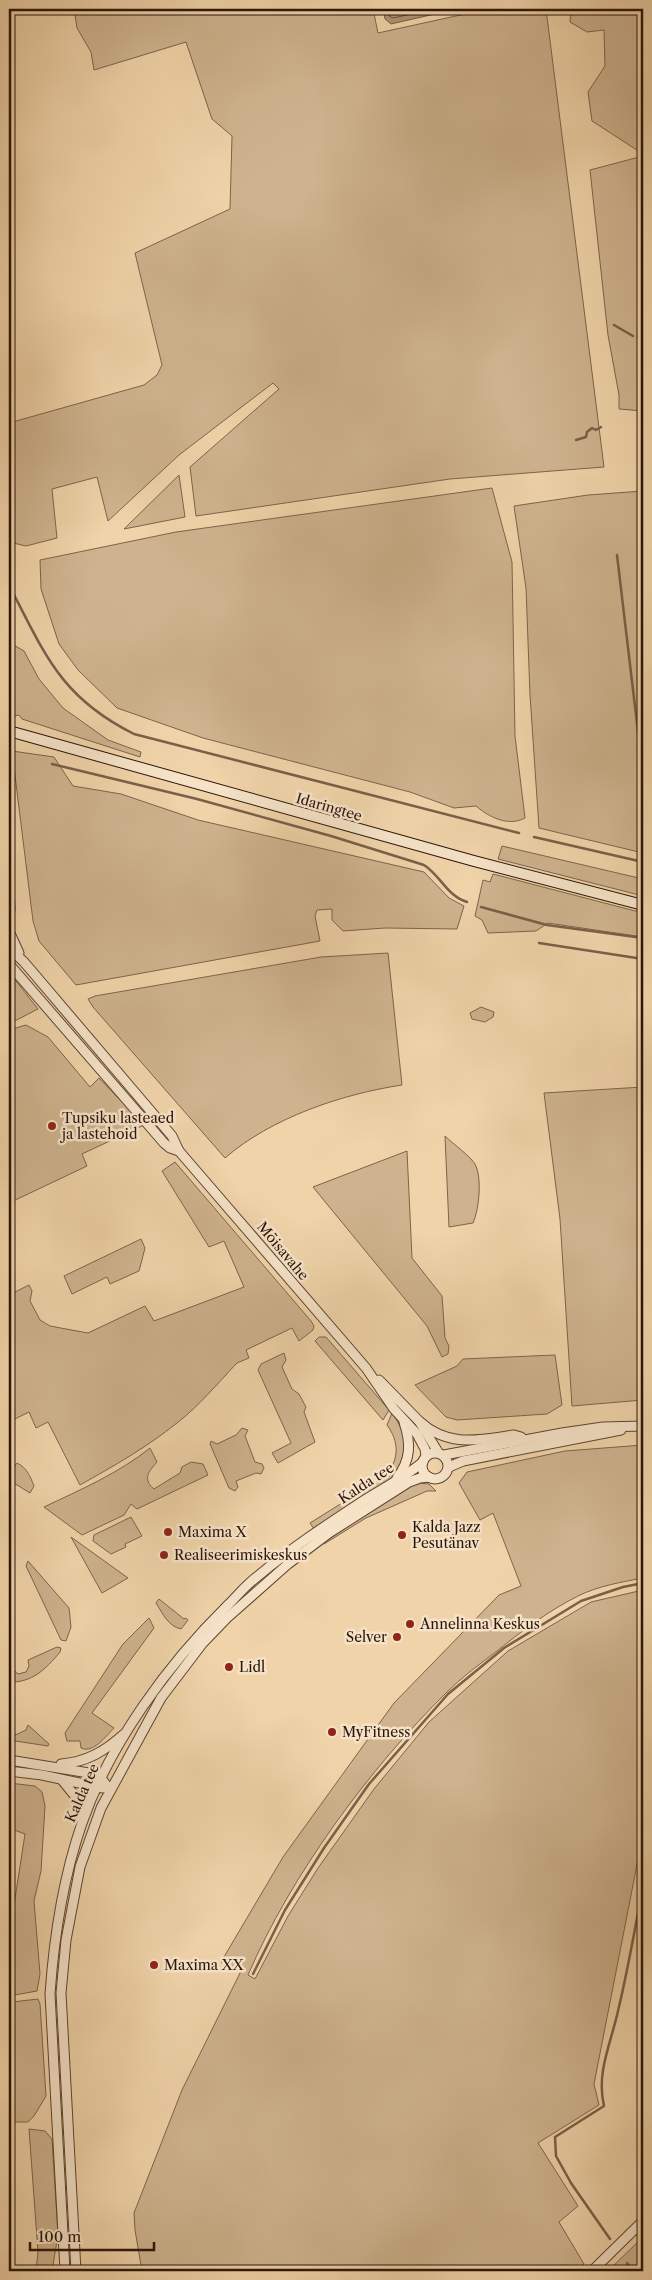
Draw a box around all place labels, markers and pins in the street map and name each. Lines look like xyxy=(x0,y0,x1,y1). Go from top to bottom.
place label: Tupsiku lasteaed ja lastehoid xyxy=(59,1109,175,1143)
marker: Tupsiku lasteaed ja lastehoid xyxy=(46,1120,58,1132)
place label: Kalda Jazz Pesutänav xyxy=(412,1518,481,1552)
place label: Maxima X xyxy=(178,1523,248,1541)
marker: Maxima X xyxy=(162,1526,174,1538)
marker: Kalda Jazz Pesutänav xyxy=(396,1529,408,1541)
place label: Realiseerimiskeskus xyxy=(174,1546,307,1564)
marker: Realiseerimiskeskus xyxy=(158,1549,170,1561)
place label: Annelinna Keskus xyxy=(419,1615,540,1633)
marker: Annelinna Keskus xyxy=(404,1618,416,1630)
place label: Selver xyxy=(346,1628,387,1646)
marker: Selver xyxy=(391,1631,403,1643)
place label: Lidl xyxy=(239,1658,265,1676)
marker: Lidl xyxy=(223,1661,235,1673)
place label: MyFitness xyxy=(342,1723,410,1741)
marker: MyFitness xyxy=(326,1726,338,1738)
place label: Maxima XX xyxy=(164,1956,245,1974)
marker: Maxima XX xyxy=(148,1959,160,1971)

